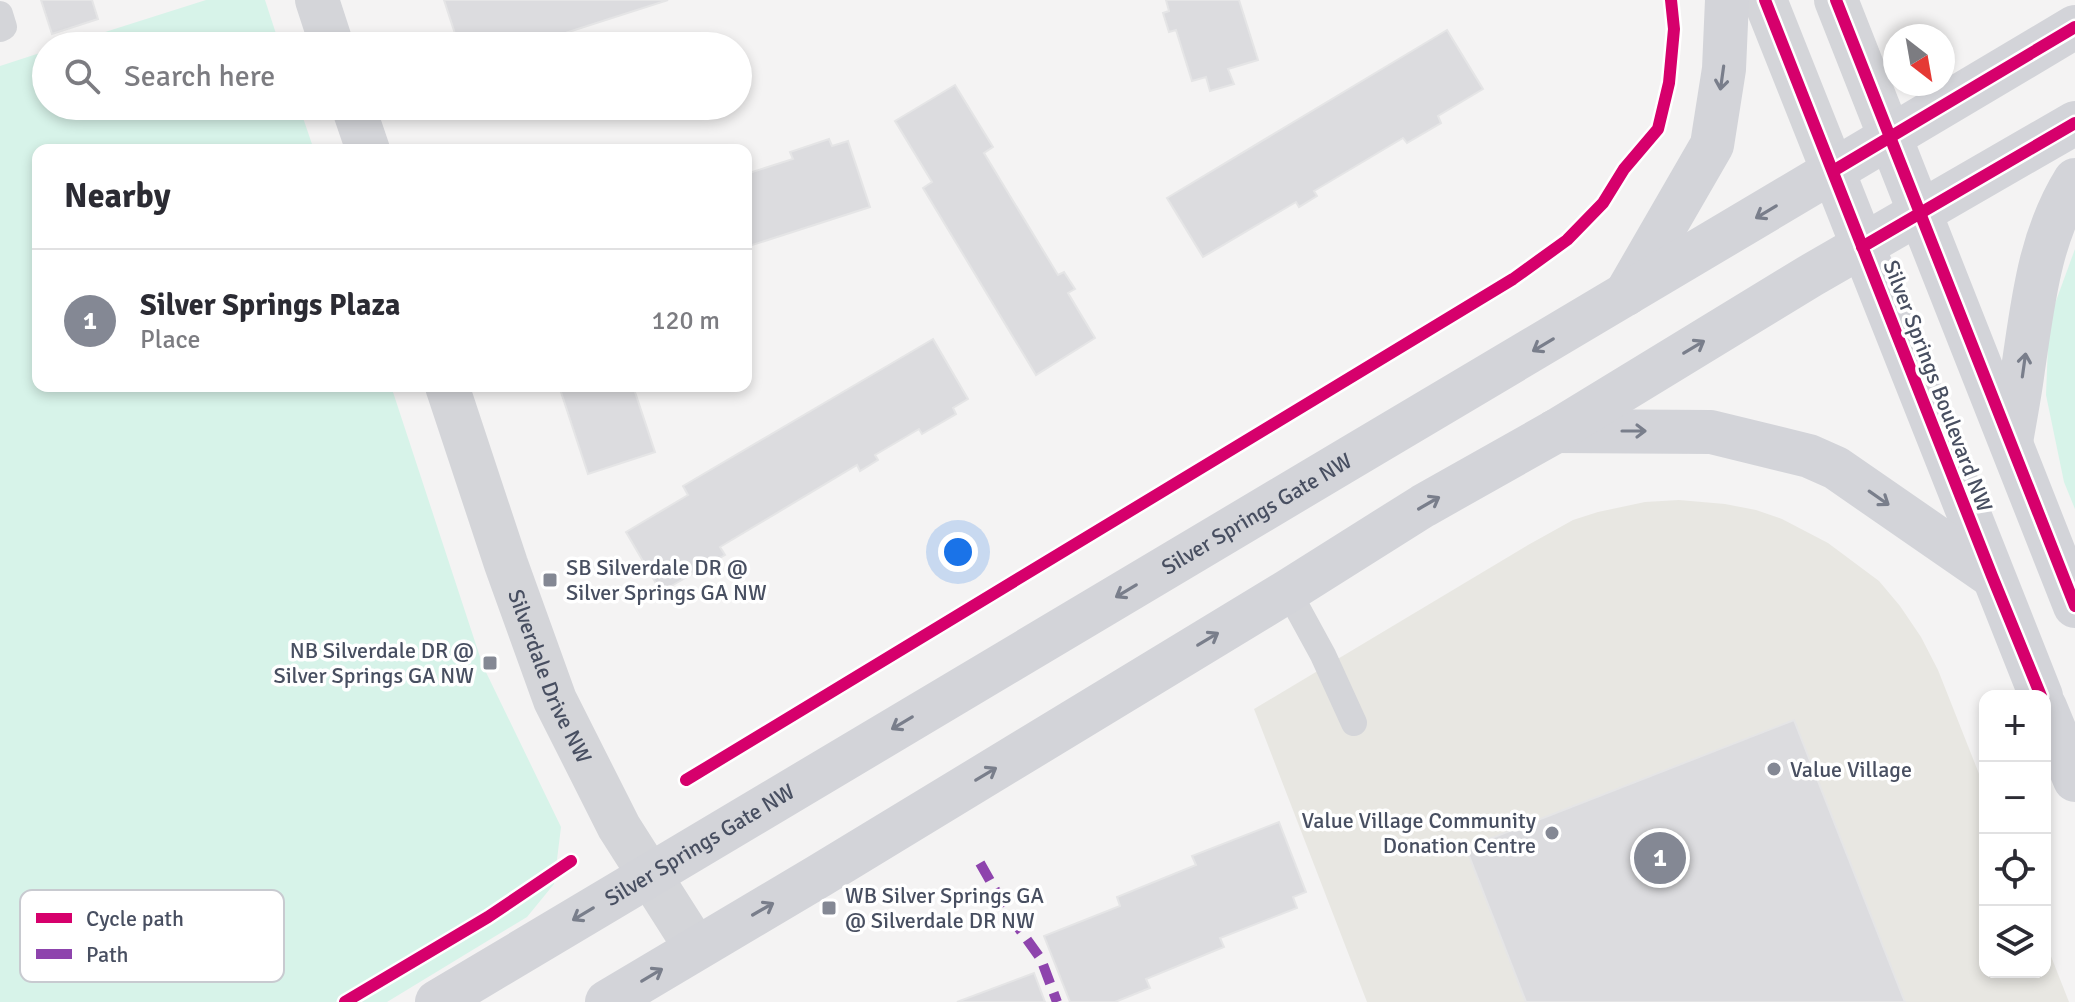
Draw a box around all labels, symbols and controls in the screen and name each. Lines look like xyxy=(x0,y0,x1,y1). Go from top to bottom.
north arrow xyxy=(1883,24,1955,96)
search box xyxy=(32,32,752,120)
icon: search xyxy=(60,54,104,98)
text: Search here xyxy=(124,58,275,95)
one-way arrow xyxy=(1714,65,1729,90)
text: Nearby xyxy=(64,175,171,217)
one-way arrow xyxy=(1755,204,1778,220)
street label: Silver Springs Boulevard NW xyxy=(1877,256,1999,516)
text: Silver Springs Plaza xyxy=(140,287,400,324)
text: 1 xyxy=(83,305,97,337)
text: 120 m xyxy=(651,305,720,337)
text: Place xyxy=(140,324,201,356)
one-way arrow xyxy=(1531,338,1555,353)
one-way arrow xyxy=(1682,338,1705,354)
one-way arrow xyxy=(2017,353,2032,378)
one-way arrow xyxy=(1620,423,1647,439)
street label: Silver Springs Gate NW xyxy=(1156,446,1357,580)
one-way arrow xyxy=(1867,490,1889,506)
one-way arrow xyxy=(1417,495,1440,511)
your location xyxy=(938,532,978,572)
place label: SB Silverdale DR @ Silver Springs GA NW xyxy=(566,554,767,606)
marker: SB Silverdale DR @ Silver Springs GA NW xyxy=(541,571,559,589)
one-way arrow xyxy=(1115,583,1138,599)
street label: Silverdale Drive NW xyxy=(503,585,598,768)
one-way arrow xyxy=(1196,631,1219,647)
place label: NB Silverdale DR @ Silver Springs GA NW xyxy=(273,637,474,689)
marker: NB Silverdale DR @ Silver Springs GA NW xyxy=(481,654,499,672)
map controls xyxy=(1979,690,2051,978)
button: + xyxy=(1979,690,2051,762)
one-way arrow xyxy=(891,715,914,731)
place label: Value Village xyxy=(1790,756,1912,783)
marker: Value Village xyxy=(1765,760,1783,778)
button: − xyxy=(1979,762,2051,834)
one-way arrow xyxy=(974,766,997,782)
street label: Silver Springs Gate NW xyxy=(599,777,799,912)
place label: Value Village Community Donation Centre xyxy=(1302,807,1537,859)
marker: Value Village Community Donation Centre xyxy=(1543,824,1561,842)
pin: 1 xyxy=(1634,828,1686,888)
button: locate xyxy=(1979,834,2051,906)
place label: WB Silver Springs GA @ Silverdale DR NW xyxy=(845,882,1044,934)
legend xyxy=(20,890,284,982)
marker: WB Silver Springs GA @ Silverdale DR NW xyxy=(820,899,838,917)
one-way arrow xyxy=(751,901,774,917)
text: Cycle path xyxy=(86,905,184,932)
one-way arrow xyxy=(572,906,595,922)
button: layers xyxy=(1979,906,2051,978)
text: Path xyxy=(86,941,129,968)
one-way arrow xyxy=(640,967,662,983)

